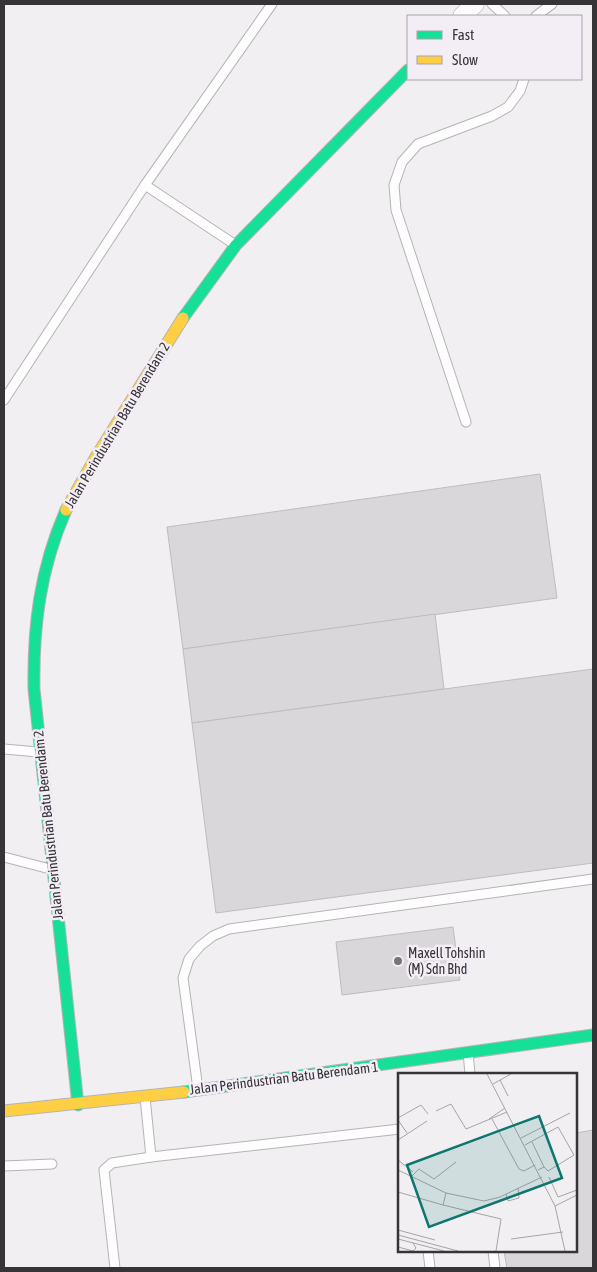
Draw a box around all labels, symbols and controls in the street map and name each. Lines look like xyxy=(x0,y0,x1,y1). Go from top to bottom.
legend xyxy=(407,15,582,80)
text: Fast xyxy=(452,26,474,43)
text: Slow xyxy=(452,51,478,68)
street label: Jalan Perindustrian Batu Berendam 2 xyxy=(61,339,173,511)
street label: Jalan Perindustrian Batu Berendam 2 xyxy=(30,730,66,920)
place label: Maxell Tohshin (M) Sdn Bhd xyxy=(408,945,486,977)
marker: Maxell Tohshin (M) Sdn Bhd xyxy=(392,955,404,967)
street label: Jalan Perindustrian Batu Berendam 1 xyxy=(189,1058,379,1098)
inset map xyxy=(398,1073,577,1252)

